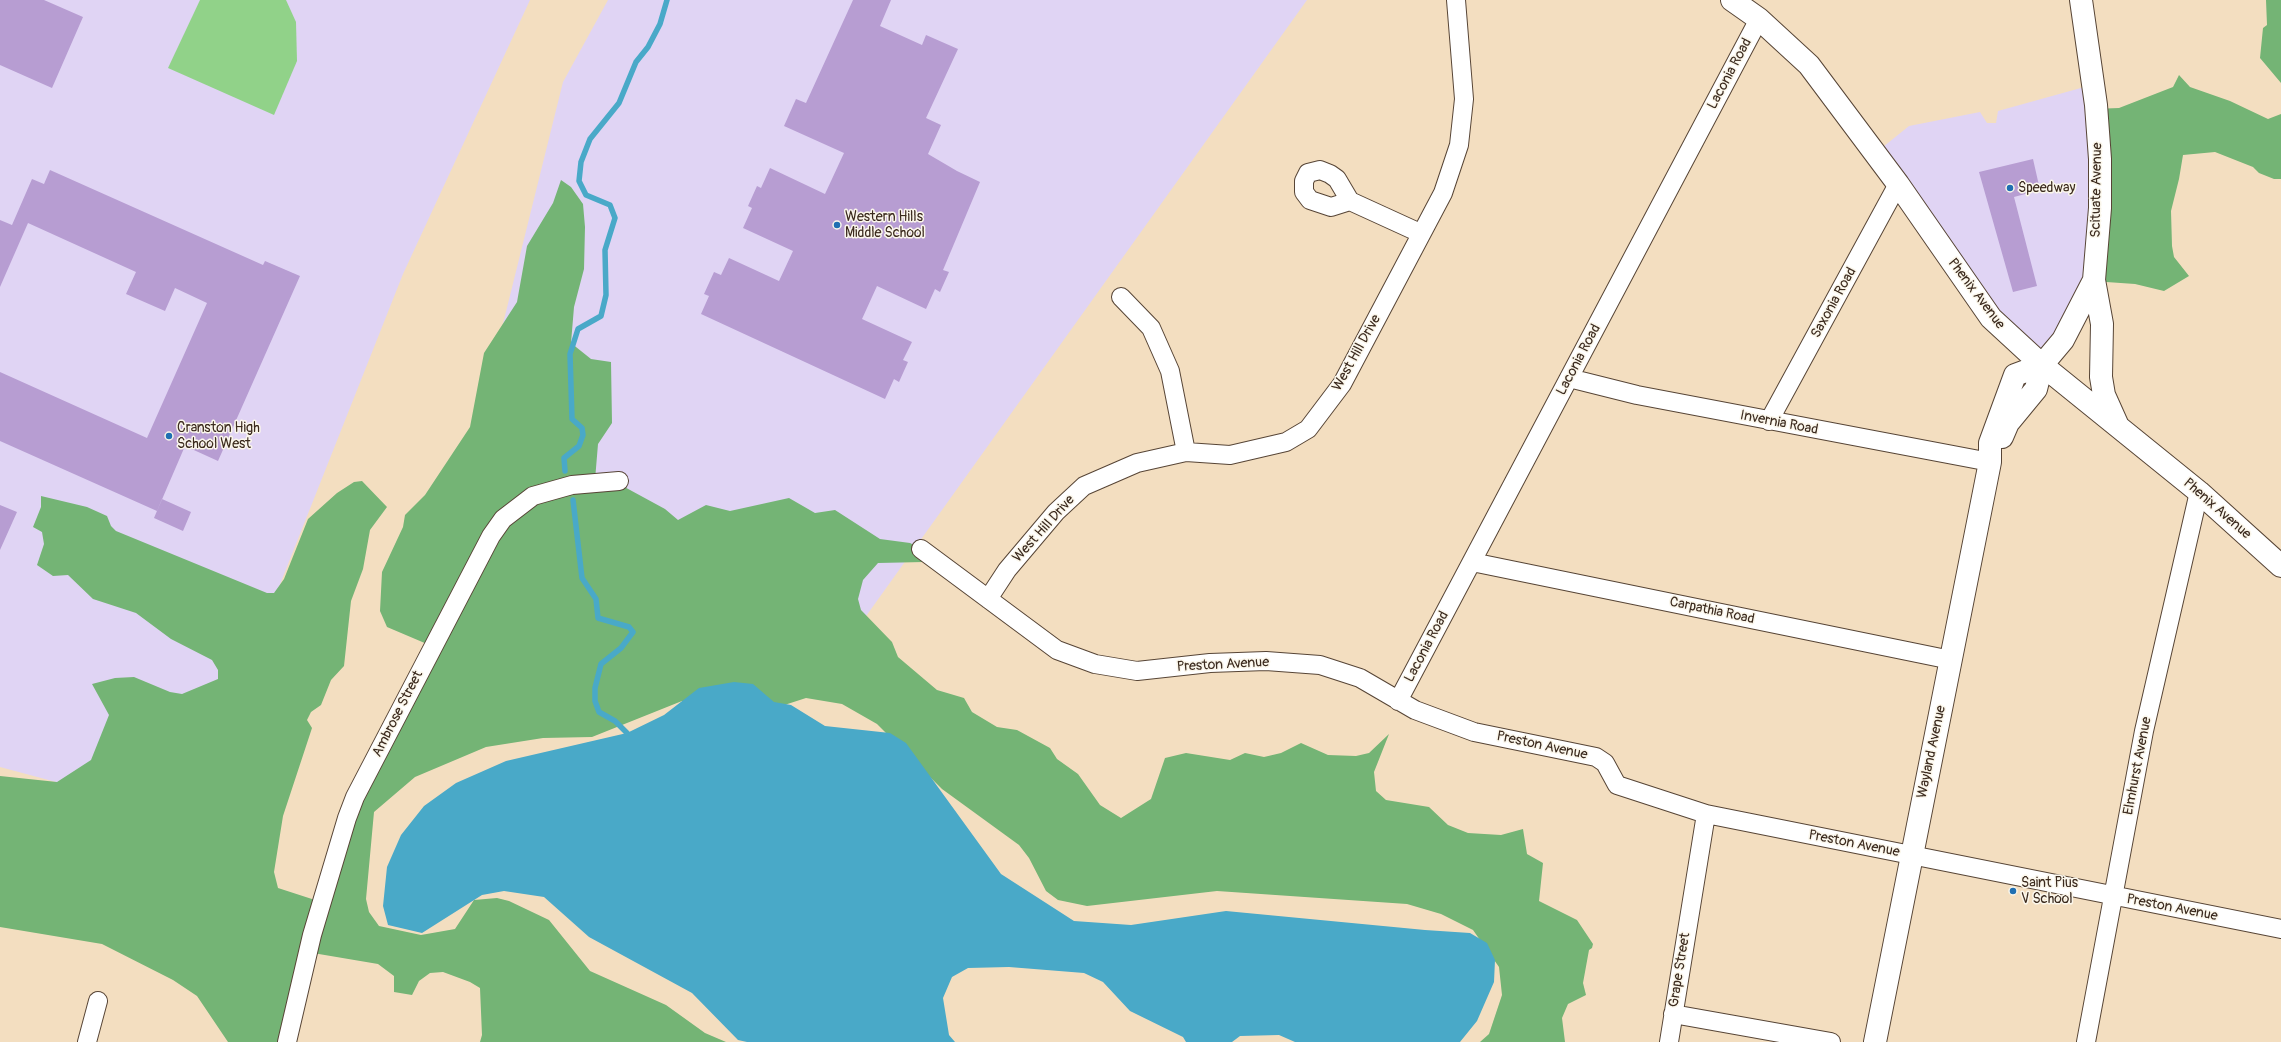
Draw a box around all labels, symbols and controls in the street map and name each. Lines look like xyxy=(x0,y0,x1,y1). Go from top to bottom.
street label: Laconia Road xyxy=(1704,36,1756,112)
street label: Scituate Avenue xyxy=(2088,142,2106,238)
place label: Speedway xyxy=(2018,180,2075,196)
marker: Speedway xyxy=(2005,183,2015,193)
place label: Western Hills Middle School xyxy=(845,209,925,242)
marker: Western Hills Middle School xyxy=(832,220,842,230)
street label: Phenix Avenue xyxy=(1944,255,2008,333)
street label: Saxonia Road xyxy=(1808,265,1860,341)
street label: West Hill Drive xyxy=(1329,312,1385,394)
street label: Laconia Road xyxy=(1553,322,1605,398)
street label: Invernia Road xyxy=(1739,407,1819,439)
place label: Cranston High School West xyxy=(177,420,260,452)
marker: Cranston High School West xyxy=(164,431,174,441)
street label: Phenix Avenue xyxy=(2180,475,2254,543)
street label: West Hill Drive xyxy=(1009,492,1079,566)
street label: Carpathia Road xyxy=(1668,594,1756,628)
street label: Laconia Road xyxy=(1401,609,1453,685)
street label: Preston Avenue xyxy=(1176,654,1270,676)
street label: Ambrose Street xyxy=(369,668,427,760)
street label: Wayland Avenue xyxy=(1914,704,1950,800)
street label: Elmhurst Avenue xyxy=(2120,716,2156,816)
street label: Preston Avenue xyxy=(1495,728,1589,764)
street label: Preston Avenue xyxy=(1807,827,1901,861)
place label: Saint Pius V School xyxy=(2021,875,2078,908)
marker: Saint Pius V School xyxy=(2008,886,2018,896)
street label: Preston Avenue xyxy=(2125,891,2219,925)
street label: Grape Street xyxy=(1666,931,1694,1009)

